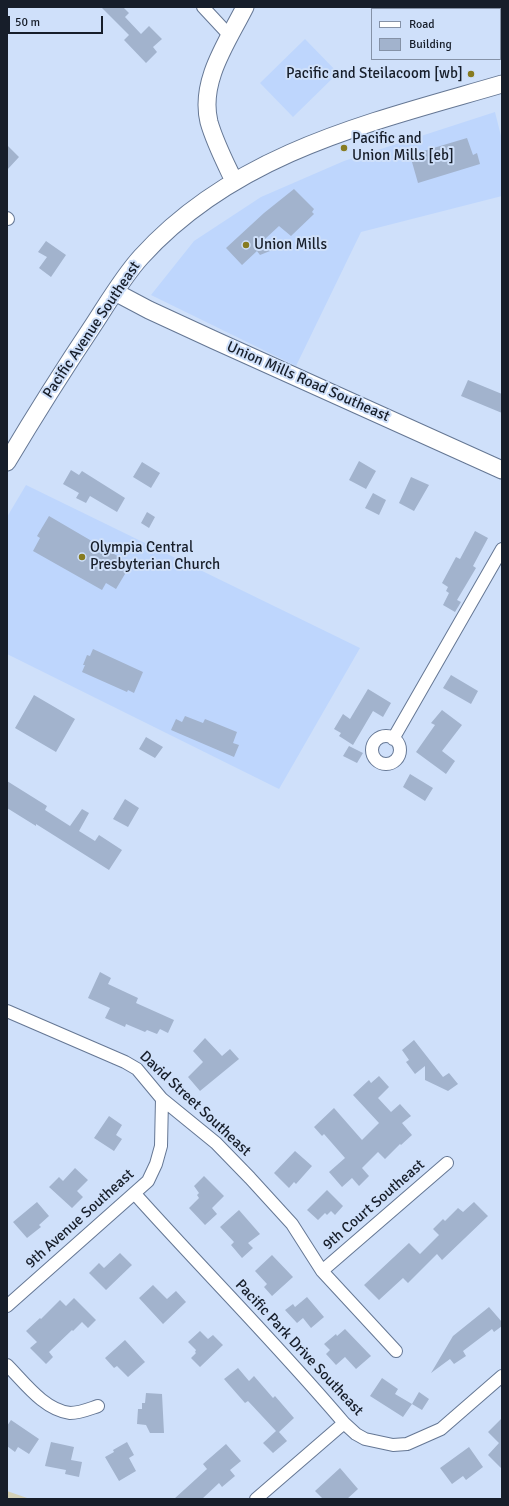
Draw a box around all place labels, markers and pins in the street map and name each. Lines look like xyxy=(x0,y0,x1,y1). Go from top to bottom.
place label: Pacific and Steilacoom [wb] xyxy=(286,65,463,83)
marker: Pacific and Steilacoom [wb] xyxy=(466,69,476,79)
place label: Pacific and Union Mills [eb] xyxy=(352,130,454,165)
marker: Pacific and Union Mills [eb] xyxy=(339,143,349,153)
place label: Union Mills xyxy=(254,236,327,254)
marker: Union Mills xyxy=(241,240,251,250)
place label: Olympia Central Presbyterian Church xyxy=(90,539,220,574)
marker: Olympia Central Presbyterian Church xyxy=(77,552,87,562)

